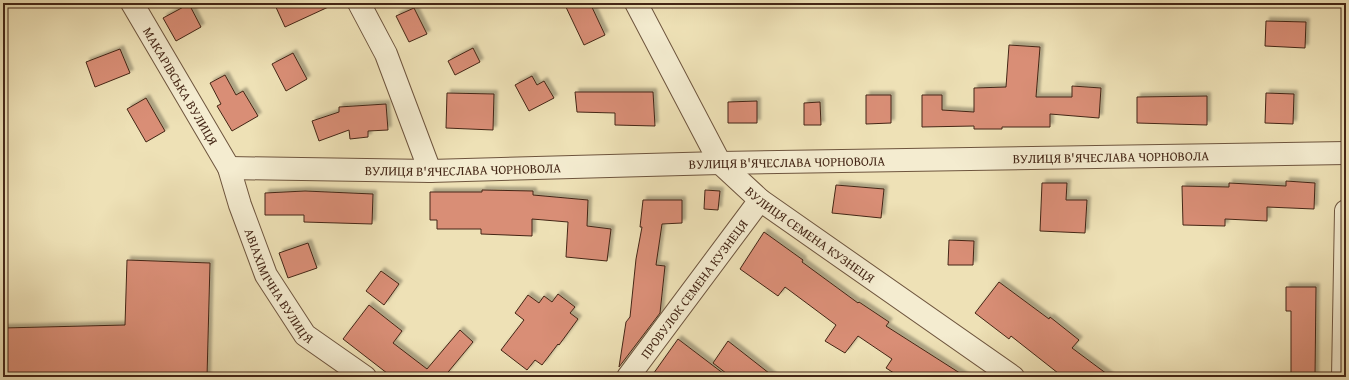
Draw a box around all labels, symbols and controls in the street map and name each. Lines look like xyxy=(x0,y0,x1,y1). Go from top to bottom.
street label: МАКАРІВСЬКА ВУЛИЦЯ xyxy=(138,24,223,149)
street label: ВУЛИЦЯ В'ЯЧЕСЛАВА ЧОРНОВОЛА xyxy=(1013,146,1209,168)
street label: ВУЛИЦЯ В'ЯЧЕСЛАВА ЧОРНОВОЛА xyxy=(688,151,885,174)
street label: ВУЛИЦЯ В'ЯЧЕСЛАВА ЧОРНОВОЛА xyxy=(365,158,561,181)
street label: ВУЛИЦЯ СЕМЕНА КУЗНЕЦЯ xyxy=(741,182,879,288)
street label: ПРОВУЛОК СЕМЕНА КУЗНЕЦЯ xyxy=(636,215,753,363)
street label: АВІАХІМІЧНА ВУЛИЦЯ xyxy=(239,226,317,348)

